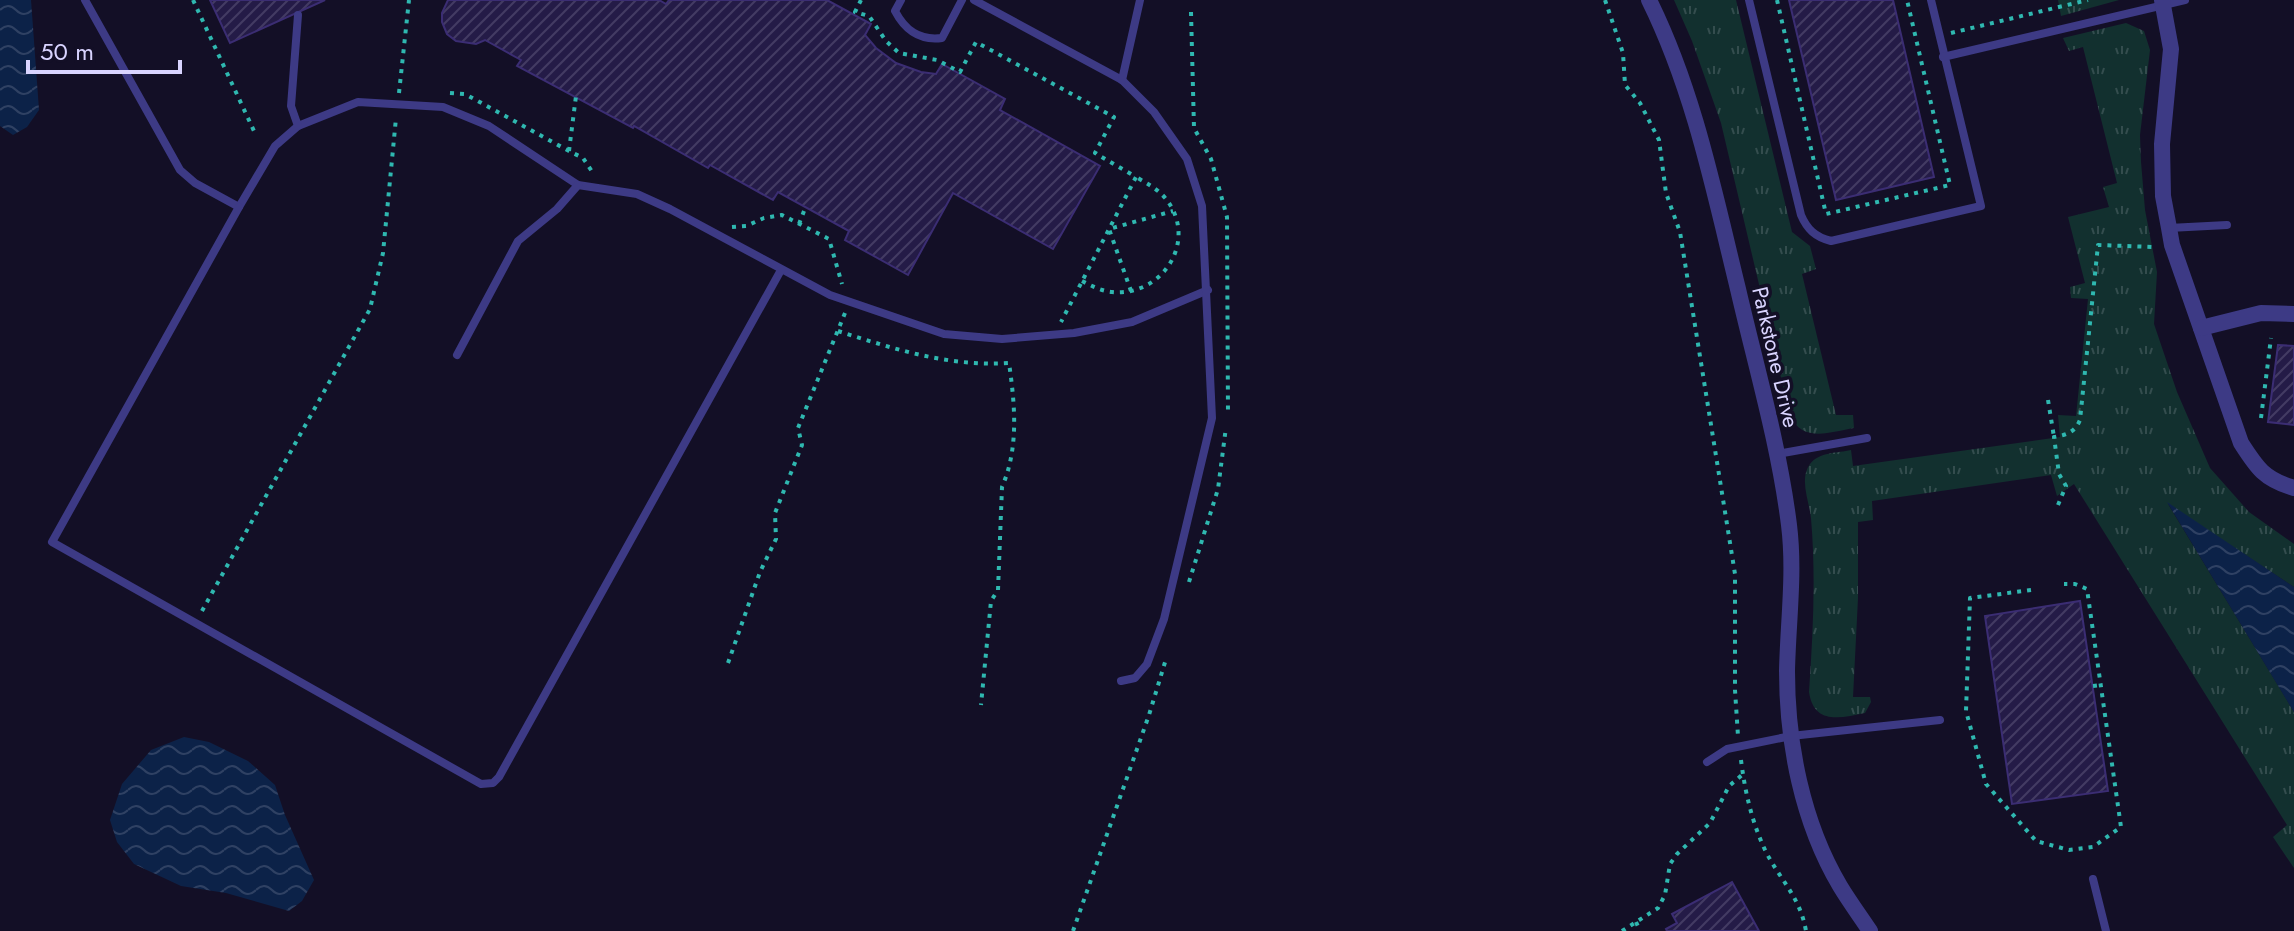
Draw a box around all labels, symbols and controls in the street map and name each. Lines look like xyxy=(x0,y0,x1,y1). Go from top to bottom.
scale bar xyxy=(28,24,180,74)
text: 50 m xyxy=(40,34,94,69)
street label: Parkstone Drive xyxy=(1744,283,1808,431)

